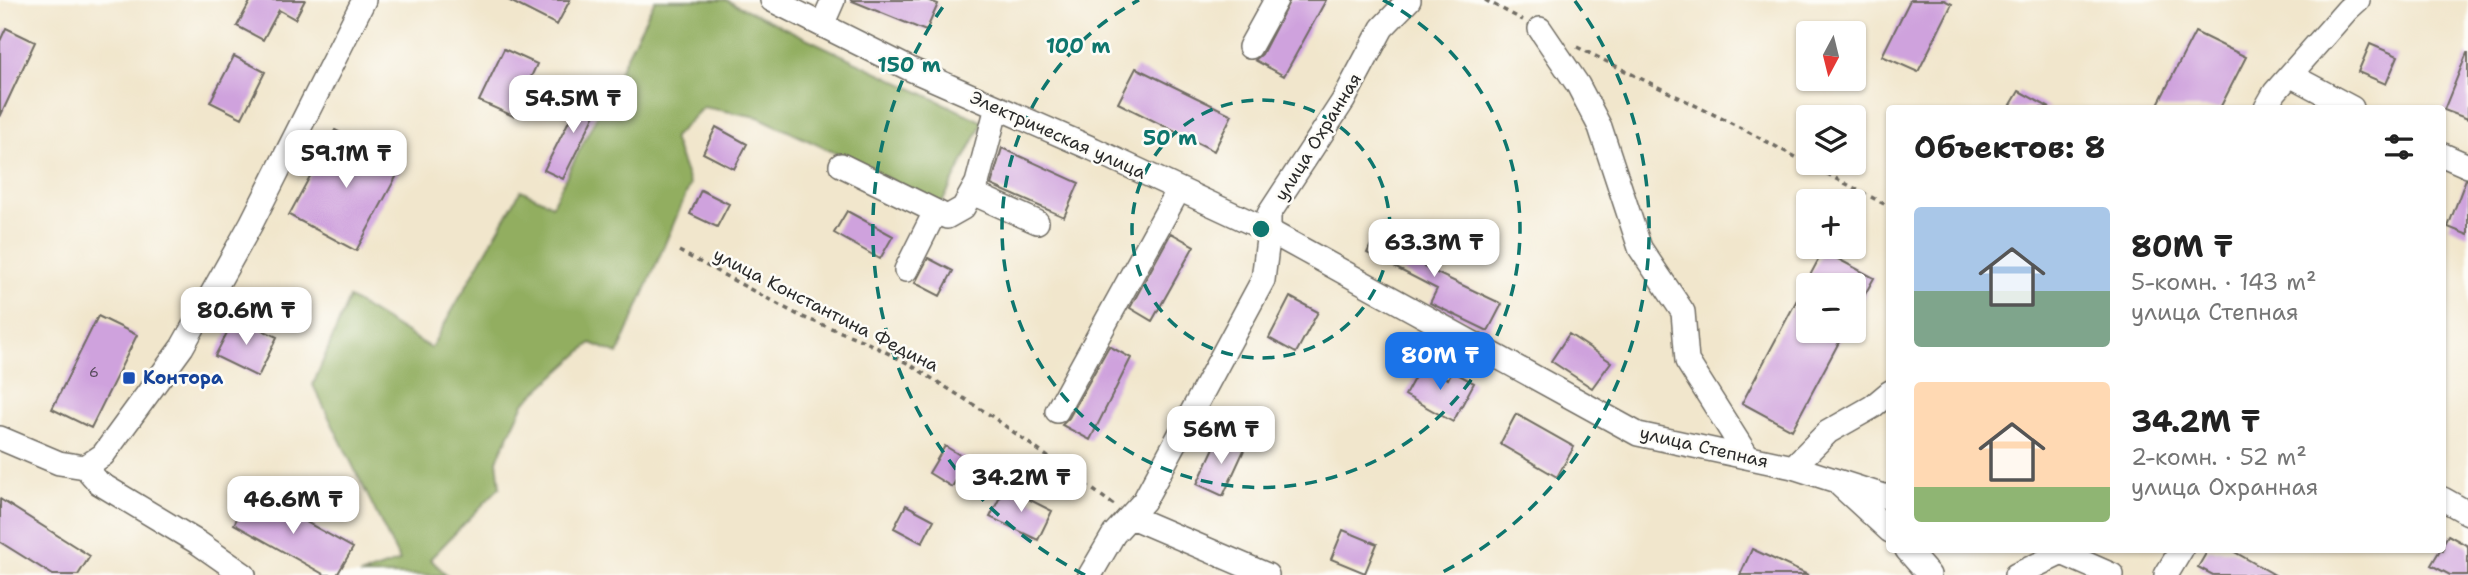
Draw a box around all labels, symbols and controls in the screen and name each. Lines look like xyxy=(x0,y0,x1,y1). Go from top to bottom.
north arrow xyxy=(1796,21,1866,91)
map controls xyxy=(1796,21,1866,343)
text: 100 m xyxy=(1046,32,1110,60)
text: 150 m xyxy=(877,51,941,79)
street label: улица Охранная xyxy=(1269,68,1367,206)
pin: 54.5M ₸ xyxy=(508,76,638,135)
text: 54.5M ₸ xyxy=(525,83,621,113)
street label: Электрическая улица xyxy=(966,85,1150,185)
button: layers xyxy=(1796,105,1866,175)
text: 50 m xyxy=(1143,124,1197,152)
text: Объектов: 8 xyxy=(1914,127,2106,168)
icon: filters xyxy=(2380,128,2418,166)
pin: 59.1M ₸ xyxy=(281,130,411,190)
text: 59.1M ₸ xyxy=(301,138,391,168)
button: + xyxy=(1796,189,1866,259)
centre of rings xyxy=(1249,217,1273,241)
pin: 63.3M ₸ xyxy=(1369,219,1499,279)
text: 80M ₸ xyxy=(2131,226,2233,267)
text: 63.3M ₸ xyxy=(1385,227,1483,257)
icon: home xyxy=(1970,235,2054,319)
street label: улица Константина Федина xyxy=(709,243,943,377)
text: 5-комн. · 143 m² xyxy=(2131,267,2317,297)
button: − xyxy=(1796,273,1866,343)
pin: 80.6M ₸ xyxy=(181,288,311,347)
text: 80.6M ₸ xyxy=(197,295,295,325)
text: улица Степная xyxy=(2131,297,2299,327)
pin: 80M ₸ xyxy=(1391,332,1489,392)
text: 80M ₸ xyxy=(1401,340,1479,370)
house number: 6 xyxy=(89,363,99,381)
place label: Контора xyxy=(143,366,224,390)
marker: Контора xyxy=(121,370,137,386)
text: 34.2M ₸ xyxy=(2131,401,2260,442)
pin: 56M ₸ xyxy=(1172,406,1270,466)
icon: home xyxy=(1970,410,2054,494)
text: 56M ₸ xyxy=(1183,414,1259,444)
street label: улица Степная xyxy=(1637,421,1771,473)
text: 2-комн. · 52 m² xyxy=(2131,442,2307,472)
pin: 34.2M ₸ xyxy=(956,454,1086,514)
text: 34.2M ₸ xyxy=(972,462,1070,492)
text: улица Охранная xyxy=(2131,472,2318,502)
pin: 46.6M ₸ xyxy=(228,476,358,536)
text: 46.6M ₸ xyxy=(243,484,343,514)

